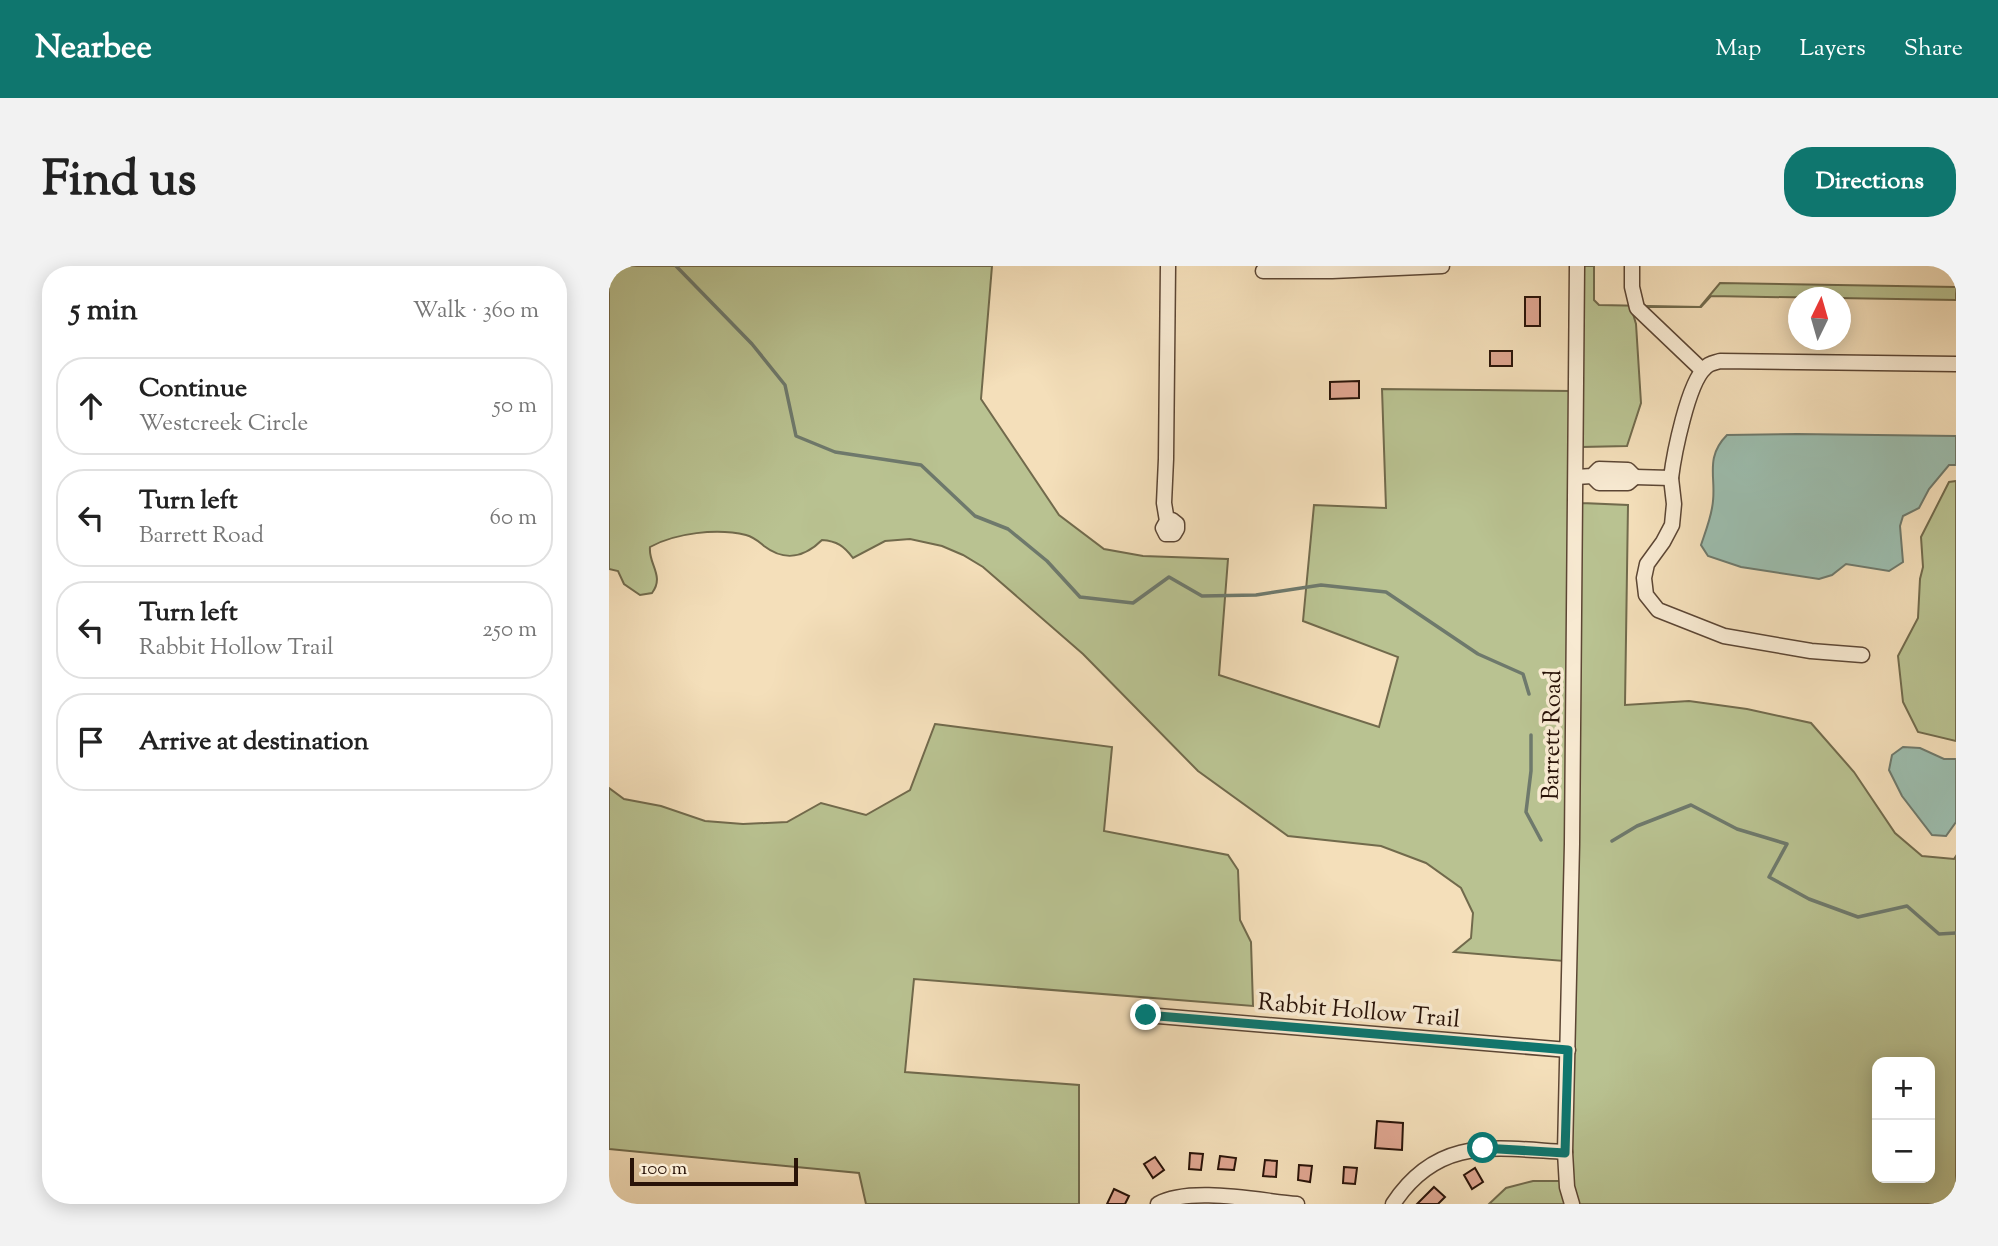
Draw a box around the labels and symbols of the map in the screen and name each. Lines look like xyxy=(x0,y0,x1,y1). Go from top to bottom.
north arrow xyxy=(1788,287,1851,350)
street label: Barrett Road xyxy=(1535,669,1571,801)
street label: Rabbit Hollow Trail xyxy=(1256,986,1462,1038)
route end xyxy=(1130,999,1161,1030)
route start xyxy=(1467,1132,1498,1163)
scale bar xyxy=(630,1155,798,1187)

